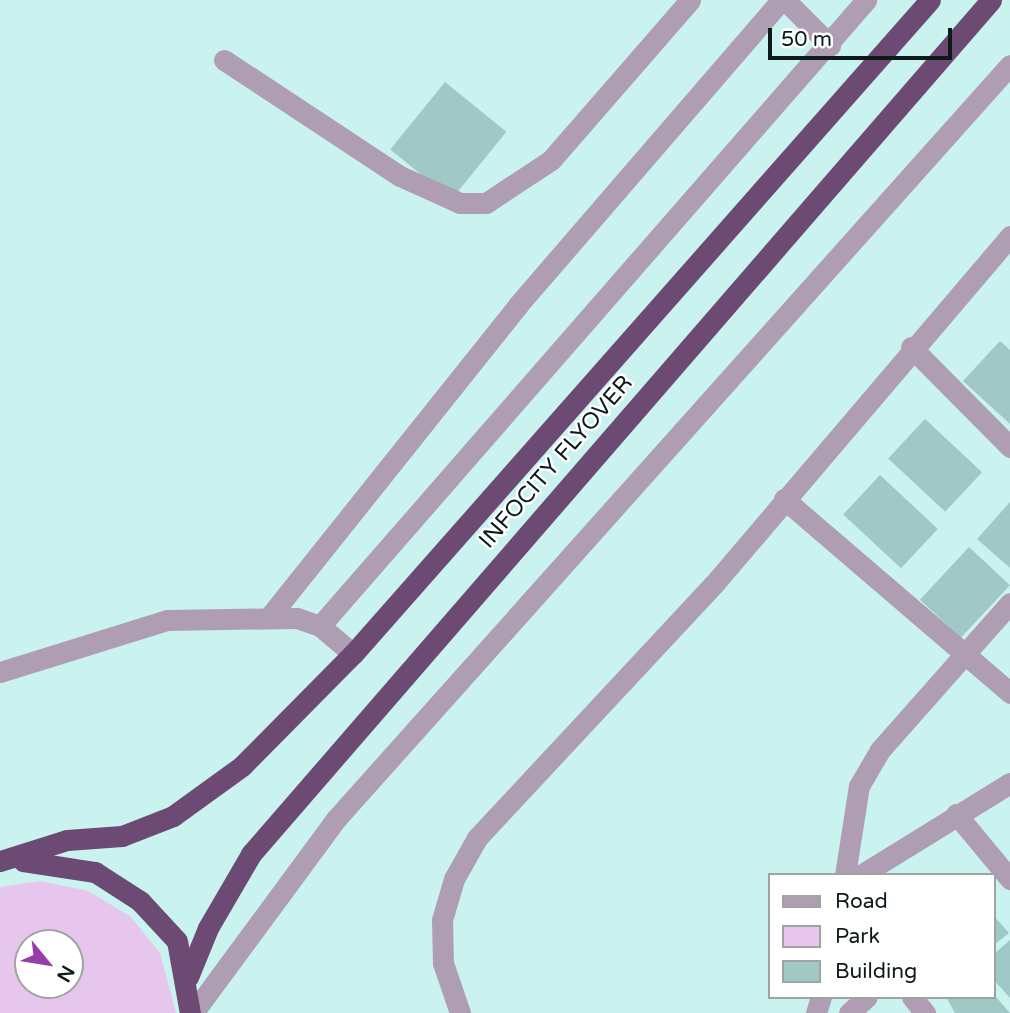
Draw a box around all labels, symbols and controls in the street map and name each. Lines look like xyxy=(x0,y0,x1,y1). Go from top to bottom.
scale bar xyxy=(772,14,956,58)
text: 50 m xyxy=(781,27,832,52)
street label: INFOCITY FLYOVER xyxy=(473,370,639,554)
legend xyxy=(768,873,996,999)
text: Road xyxy=(835,889,888,914)
text: Park xyxy=(835,924,880,949)
north arrow xyxy=(14,929,84,999)
text: Building xyxy=(835,959,917,984)
text: N xyxy=(52,961,79,986)

